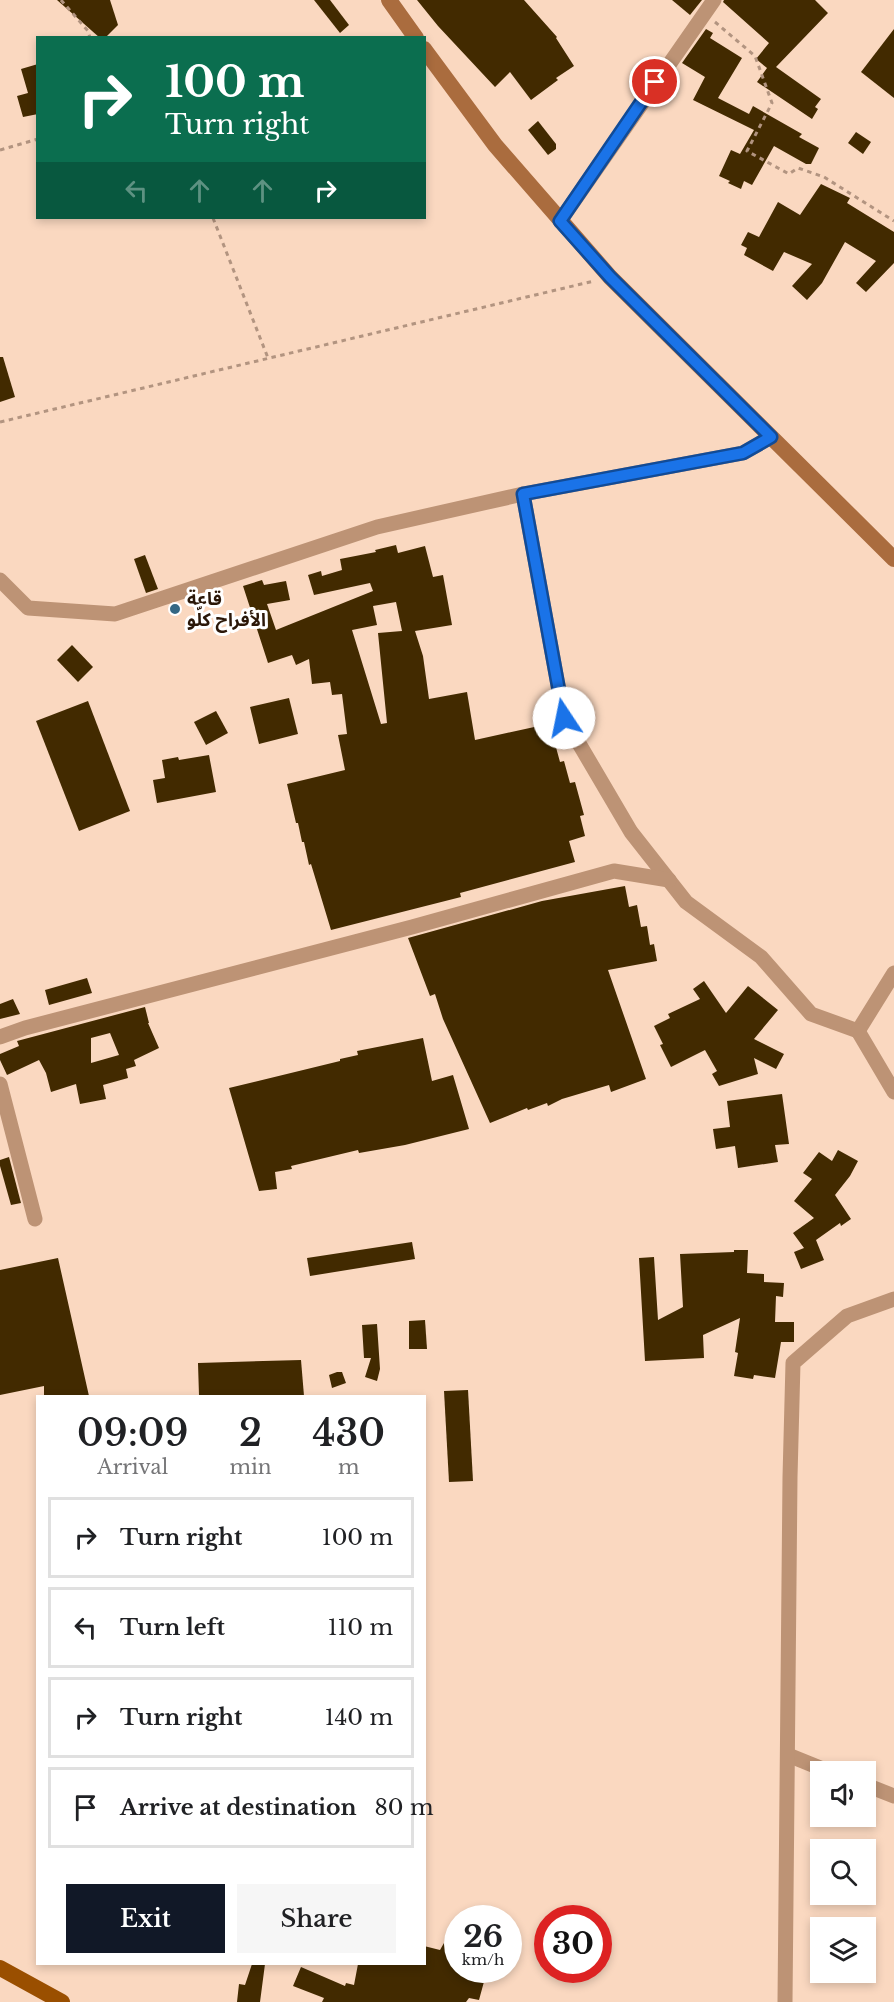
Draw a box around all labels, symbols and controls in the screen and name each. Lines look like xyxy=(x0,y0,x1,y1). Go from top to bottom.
text: 100 m xyxy=(165,56,304,108)
pin xyxy=(629,56,680,107)
icon: right xyxy=(66,60,144,138)
icon: arrive xyxy=(638,65,671,98)
text: Turn right xyxy=(165,108,309,141)
icon: left xyxy=(120,174,153,207)
icon: ahead xyxy=(183,174,216,207)
icon: ahead xyxy=(246,174,279,207)
icon: right xyxy=(309,174,342,207)
place label: قاعة الأفراح كلّو xyxy=(187,588,266,633)
marker: قاعة الأفراح كلّو xyxy=(168,602,182,616)
position arrow xyxy=(532,686,596,750)
text: 09:09 xyxy=(77,1411,188,1456)
text: 2 xyxy=(239,1411,262,1456)
text: 430 xyxy=(313,1411,385,1456)
text: Arrival xyxy=(97,1455,168,1479)
text: min xyxy=(230,1455,272,1479)
text: m xyxy=(338,1455,360,1479)
icon: right xyxy=(69,1521,102,1554)
text: Turn right xyxy=(120,1524,242,1551)
text: 100 m xyxy=(322,1524,393,1551)
icon: left xyxy=(69,1611,102,1644)
text: Turn left xyxy=(120,1614,225,1641)
text: 110 m xyxy=(328,1614,393,1641)
icon: right xyxy=(69,1701,102,1734)
text: Turn right xyxy=(120,1704,242,1731)
text: 140 m xyxy=(325,1704,393,1731)
map controls xyxy=(810,1761,876,1983)
button: sound xyxy=(810,1761,876,1827)
icon: arrive xyxy=(69,1791,102,1824)
text: Arrive at destination xyxy=(120,1794,357,1821)
text: 80 m xyxy=(375,1794,434,1821)
button: search xyxy=(810,1839,876,1905)
button: Exit xyxy=(66,1884,225,1953)
button: Share xyxy=(237,1884,396,1953)
speed limit sign: 30 xyxy=(534,1905,612,1983)
button: layers xyxy=(810,1917,876,1983)
text: 26 xyxy=(463,1918,503,1955)
text: km/h xyxy=(462,1950,504,1969)

